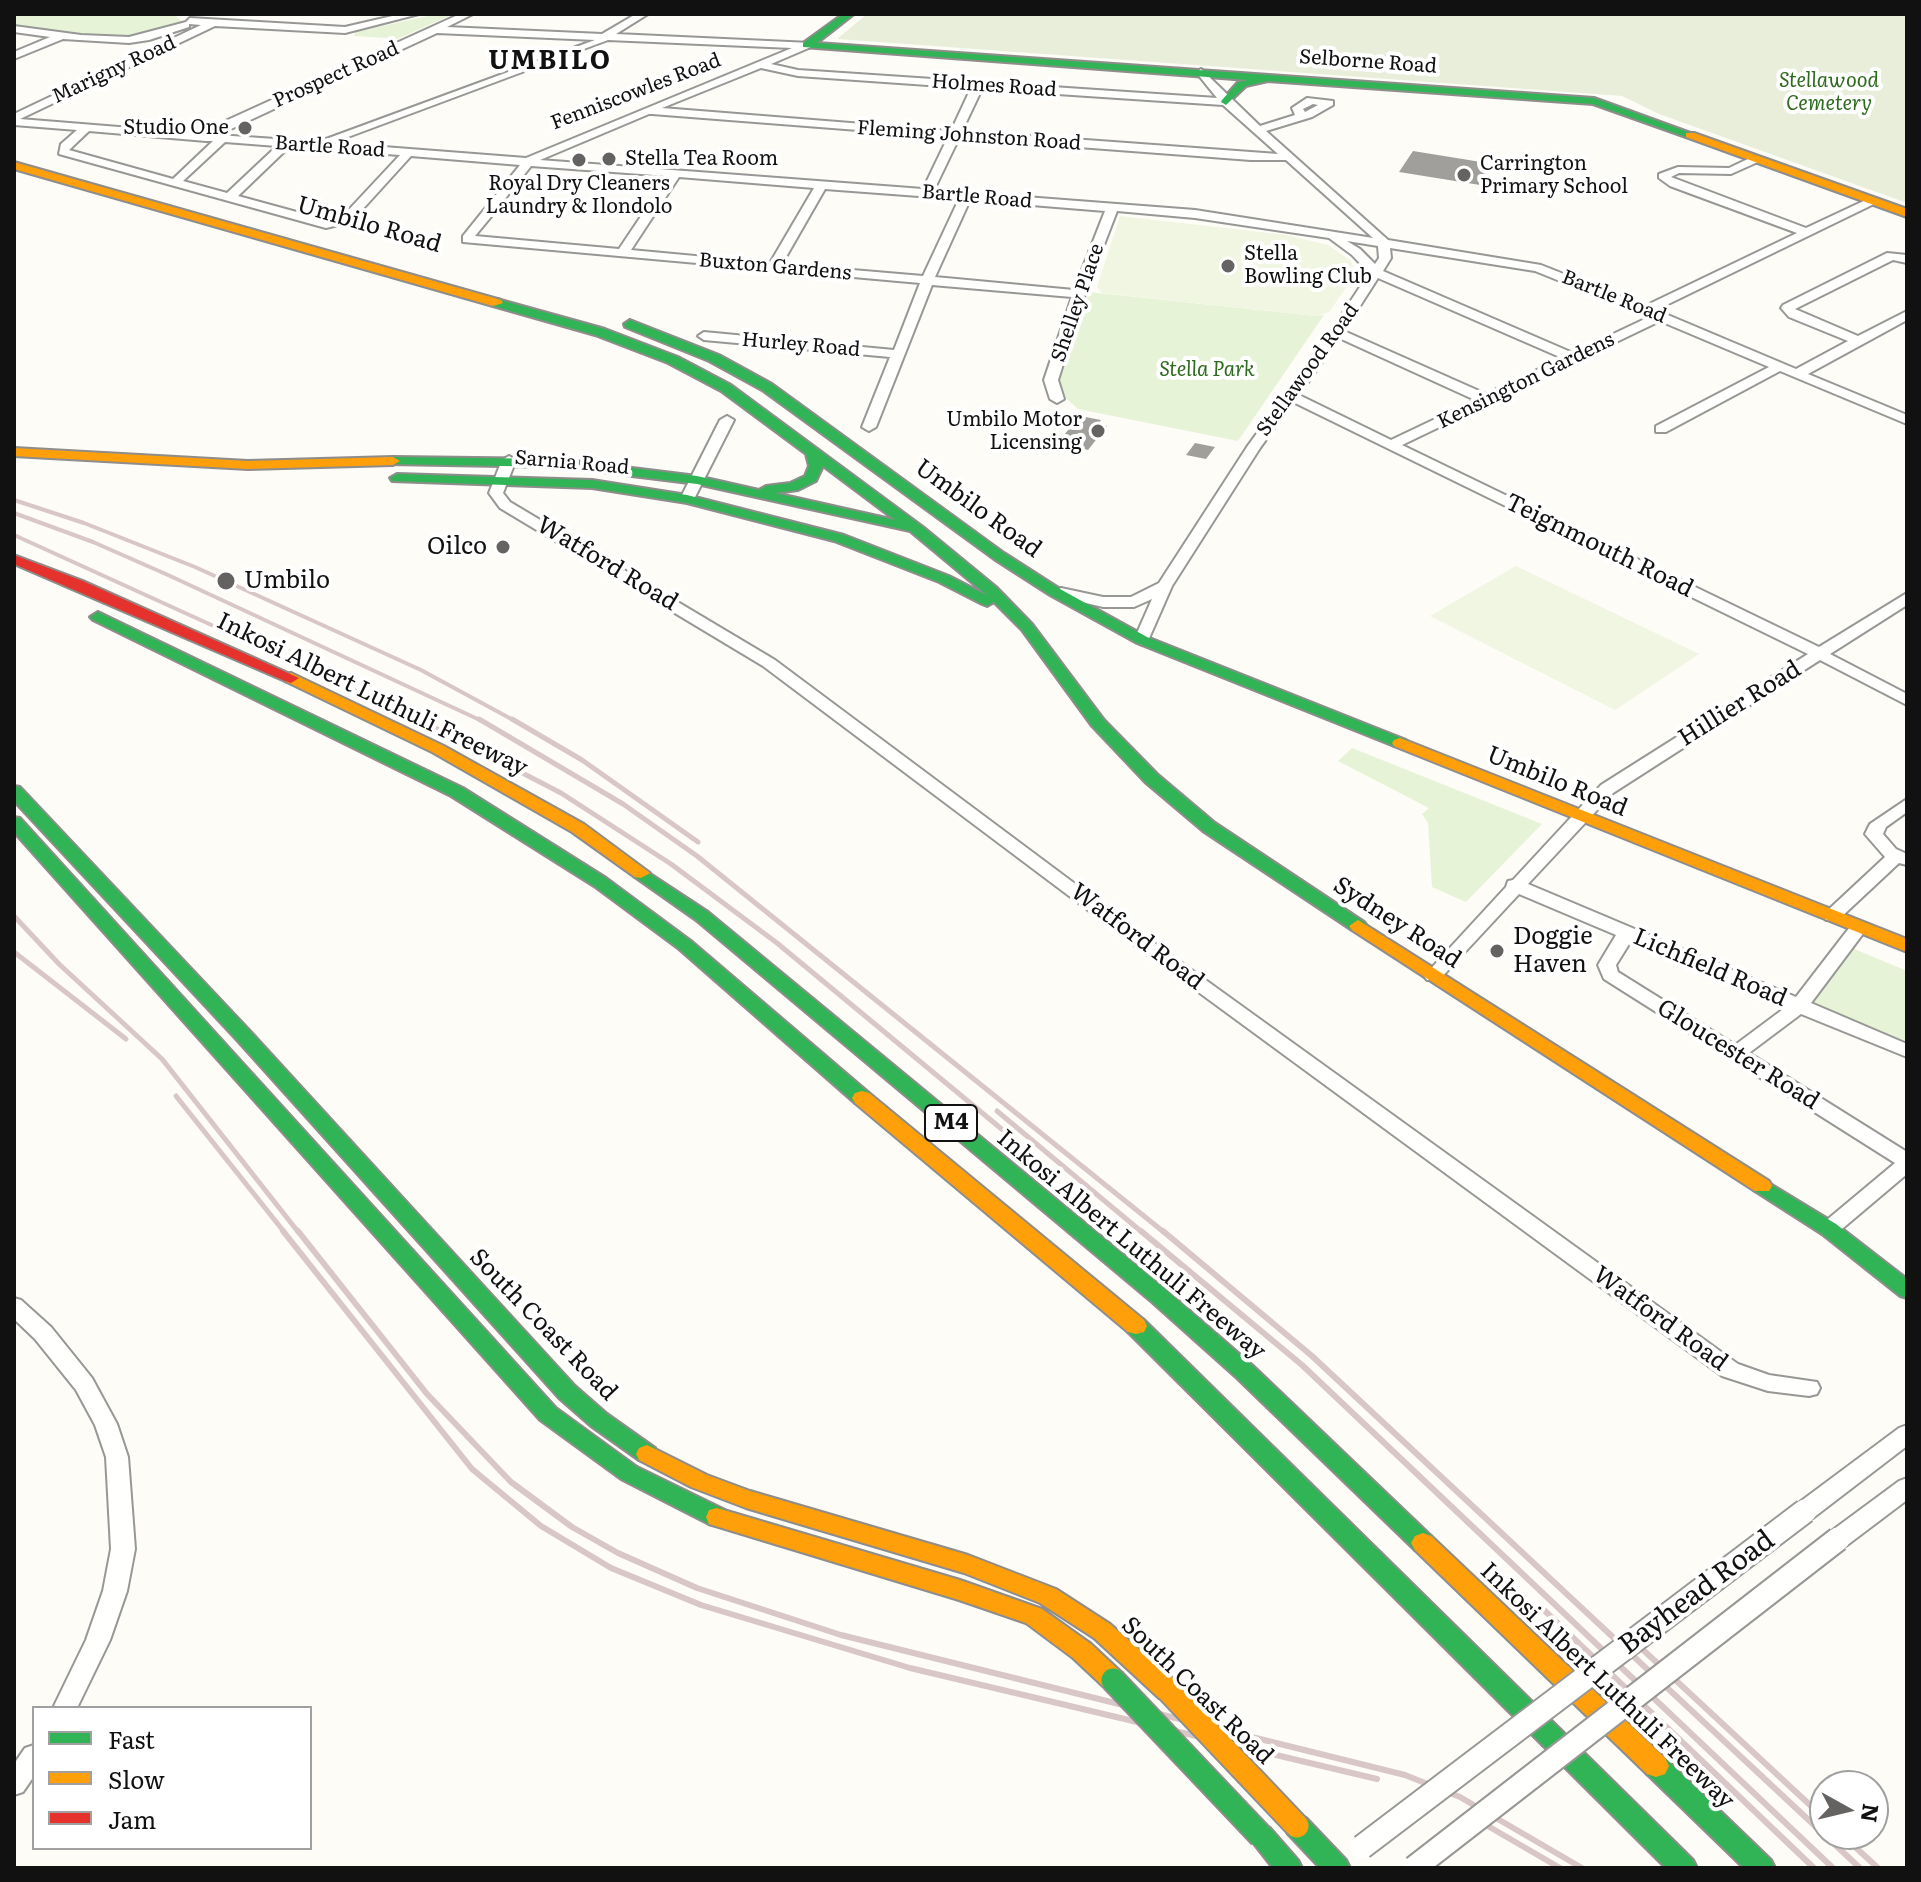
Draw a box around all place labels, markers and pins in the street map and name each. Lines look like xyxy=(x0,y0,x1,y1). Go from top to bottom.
place label: Studio One xyxy=(123,116,229,140)
marker: Studio One xyxy=(236,119,254,137)
place label: Stella Tea Room xyxy=(625,147,778,171)
marker: Stella Tea Room xyxy=(600,150,618,168)
marker: Royal Dry Cleaners Laundry & Ilondolo xyxy=(570,151,588,169)
place label: Carrington Primary School xyxy=(1480,152,1628,199)
marker: Carrington Primary School xyxy=(1455,166,1473,184)
place label: Royal Dry Cleaners Laundry & Ilondolo xyxy=(485,172,673,219)
place label: Stella Bowling Club xyxy=(1244,242,1372,289)
marker: Stella Bowling Club xyxy=(1219,257,1237,275)
place label: Umbilo Motor Licensing xyxy=(946,408,1082,455)
marker: Umbilo Motor Licensing xyxy=(1089,422,1107,440)
place label: Oilco xyxy=(427,533,487,561)
marker: Oilco xyxy=(494,538,512,556)
place label: Umbilo xyxy=(244,567,330,595)
marker: Umbilo xyxy=(215,570,237,592)
place label: Doggie Haven xyxy=(1513,923,1593,979)
marker: Doggie Haven xyxy=(1488,942,1506,960)

